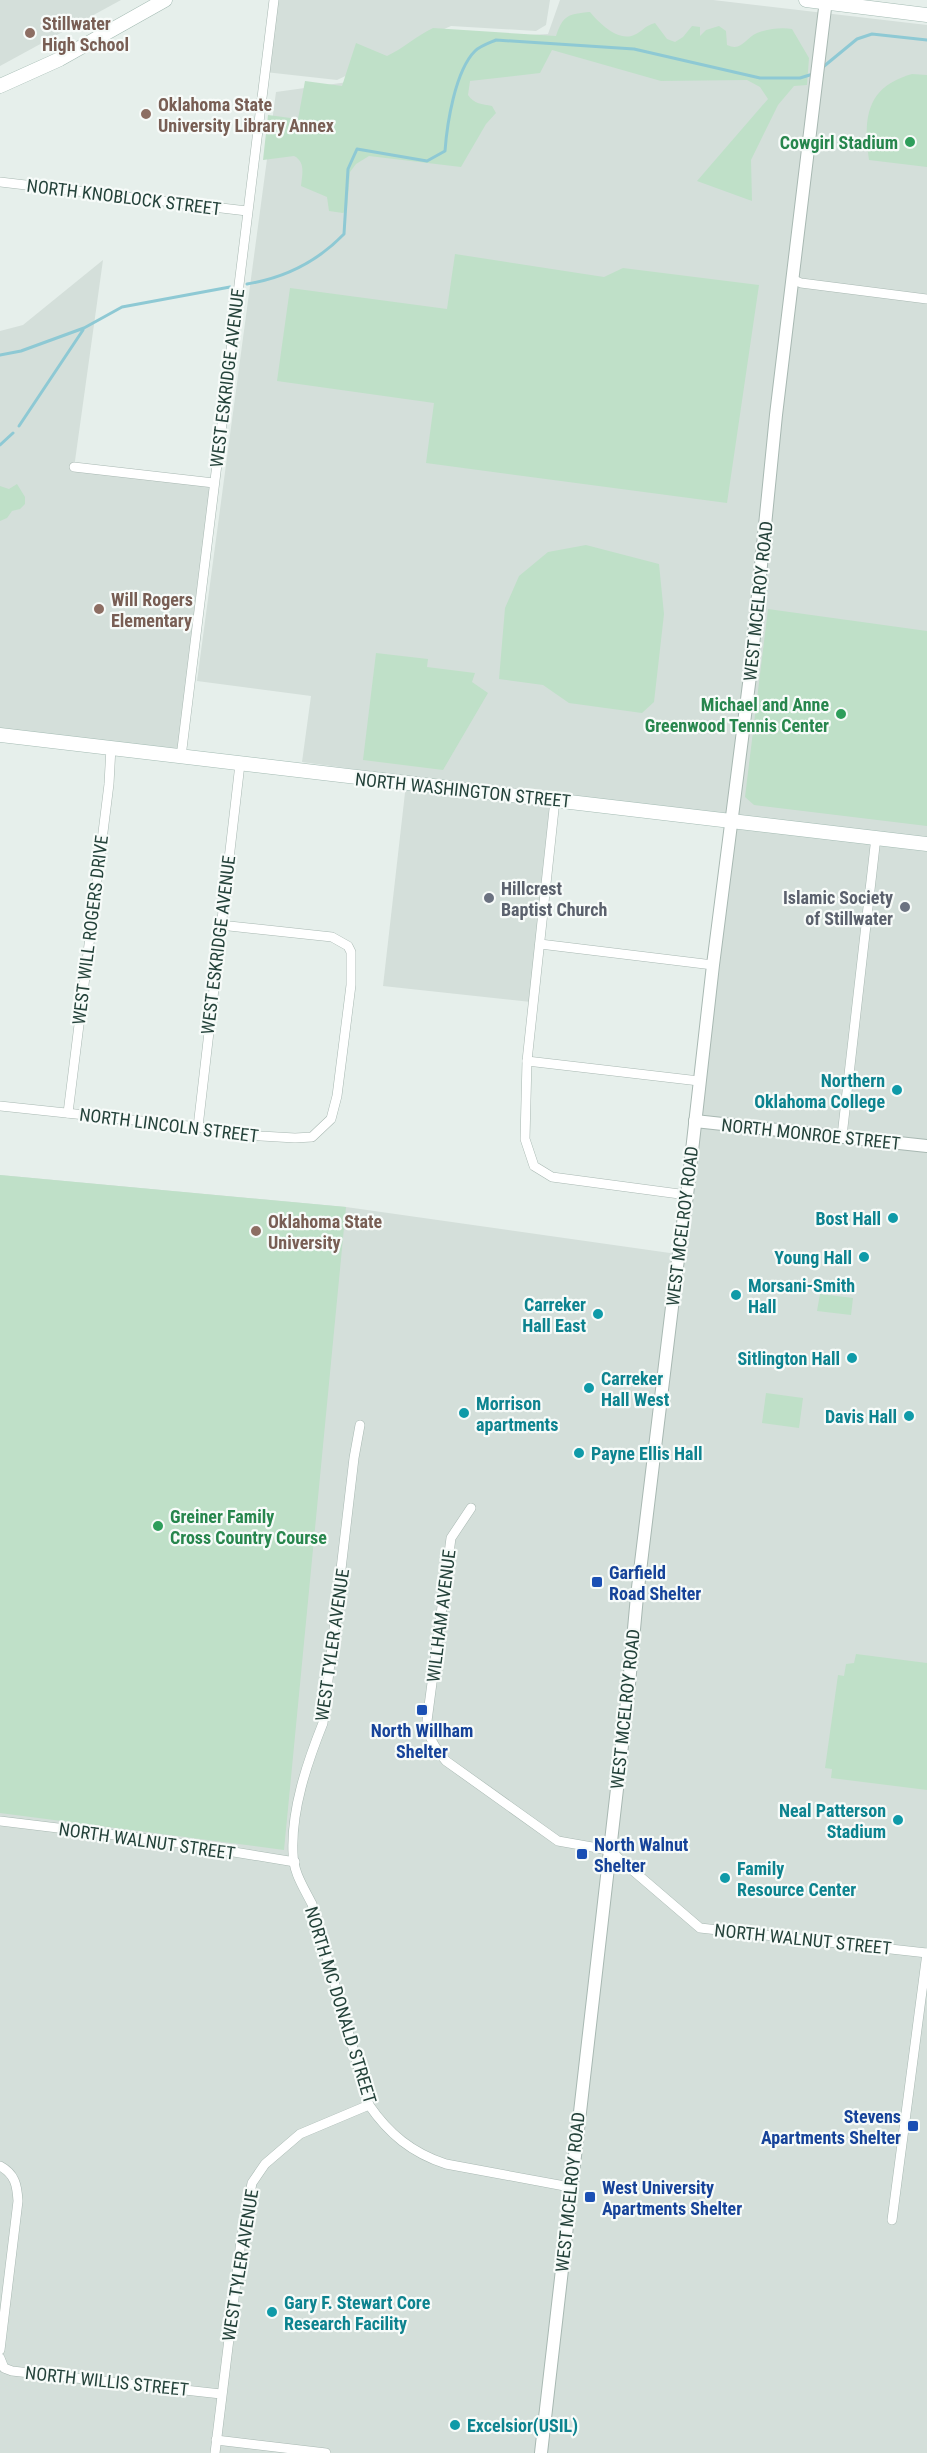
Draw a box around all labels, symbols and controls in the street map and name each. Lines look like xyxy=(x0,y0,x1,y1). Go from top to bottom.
place label: Stillwater High School xyxy=(42,13,129,55)
marker: Stillwater High School xyxy=(23,26,37,40)
place label: Oklahoma State University Library Annex xyxy=(158,94,334,136)
marker: Oklahoma State University Library Annex xyxy=(139,107,153,121)
place label: Cowgirl Stadium xyxy=(780,132,898,153)
marker: Cowgirl Stadium xyxy=(903,135,917,149)
street label: NORTH KNOBLOCK STREET xyxy=(26,175,222,219)
street label: WEST ESKRIDGE AVENUE xyxy=(206,287,248,469)
street label: WEST MCELROY ROAD xyxy=(739,520,777,682)
place label: Will Rogers Elementary xyxy=(111,589,193,631)
marker: Will Rogers Elementary xyxy=(92,602,106,616)
place label: Michael and Anne Greenwood Tennis Center xyxy=(645,694,829,736)
marker: Michael and Anne Greenwood Tennis Center xyxy=(834,707,848,721)
street label: NORTH WASHINGTON STREET xyxy=(354,768,572,812)
street label: WEST WILL ROGERS DRIVE xyxy=(68,834,112,1026)
street label: WEST ESKRIDGE AVENUE xyxy=(197,854,239,1036)
place label: Hillcrest Baptist Church xyxy=(501,878,607,920)
place label: Islamic Society of Stillwater xyxy=(783,887,893,929)
marker: Hillcrest Baptist Church xyxy=(482,891,496,905)
marker: Islamic Society of Stillwater xyxy=(898,900,912,914)
place label: Northern Oklahoma College xyxy=(754,1070,885,1112)
marker: Northern Oklahoma College xyxy=(890,1083,904,1097)
street label: NORTH LINCOLN STREET xyxy=(78,1104,260,1146)
street label: NORTH MONROE STREET xyxy=(720,1114,902,1154)
street label: WEST MCELROY ROAD xyxy=(662,1145,702,1307)
place label: Bost Hall xyxy=(816,1208,881,1229)
place label: Oklahoma State University xyxy=(268,1211,383,1253)
marker: Bost Hall xyxy=(886,1211,900,1225)
marker: Oklahoma State University xyxy=(249,1224,263,1238)
place label: Young Hall xyxy=(774,1247,852,1268)
marker: Young Hall xyxy=(857,1250,871,1264)
place label: Morsani-Smith Hall xyxy=(748,1275,855,1317)
marker: Morsani-Smith Hall xyxy=(729,1288,743,1302)
place label: Carreker Hall East xyxy=(522,1294,586,1336)
marker: Carreker Hall East xyxy=(591,1307,605,1321)
place label: Sitlington Hall xyxy=(737,1348,840,1369)
marker: Sitlington Hall xyxy=(845,1351,859,1365)
place label: Carreker Hall West xyxy=(601,1368,670,1410)
marker: Carreker Hall West xyxy=(582,1381,596,1395)
place label: Morrison apartments xyxy=(476,1393,558,1435)
marker: Morrison apartments xyxy=(457,1406,471,1420)
place label: Davis Hall xyxy=(825,1406,897,1427)
marker: Davis Hall xyxy=(902,1409,916,1423)
place label: Payne Ellis Hall xyxy=(591,1443,702,1464)
marker: Payne Ellis Hall xyxy=(572,1446,586,1460)
place label: Greiner Family Cross Country Course xyxy=(170,1506,327,1548)
marker: Greiner Family Cross Country Course xyxy=(151,1519,165,1533)
street label: WILLHAM AVENUE xyxy=(422,1548,460,1684)
place label: Garfield Road Shelter xyxy=(609,1562,701,1604)
street label: WEST TYLER AVENUE xyxy=(311,1567,353,1723)
marker: Garfield Road Shelter xyxy=(590,1575,604,1589)
street label: WEST MCELROY ROAD xyxy=(606,1628,644,1790)
marker: North Willham Shelter xyxy=(415,1703,429,1717)
place label: North Willham Shelter xyxy=(371,1720,473,1762)
place label: Neal Patterson Stadium xyxy=(779,1800,886,1842)
marker: Neal Patterson Stadium xyxy=(891,1813,905,1827)
street label: NORTH WALNUT STREET xyxy=(57,1818,237,1864)
place label: North Walnut Shelter xyxy=(594,1834,689,1876)
marker: North Walnut Shelter xyxy=(575,1847,589,1861)
place label: Family Resource Center xyxy=(737,1858,856,1900)
marker: Family Resource Center xyxy=(718,1871,732,1885)
street label: NORTH MC DONALD STREET xyxy=(301,1904,381,2106)
street label: NORTH WALNUT STREET xyxy=(713,1919,893,1959)
place label: Stevens Apartments Shelter xyxy=(761,2106,901,2148)
street label: WEST MCELROY ROAD xyxy=(551,2111,589,2273)
marker: Stevens Apartments Shelter xyxy=(906,2119,920,2133)
place label: West University Apartments Shelter xyxy=(602,2177,742,2219)
street label: WEST TYLER AVENUE xyxy=(218,2187,262,2343)
marker: West University Apartments Shelter xyxy=(583,2190,597,2204)
place label: Gary F. Stewart Core Research Facility xyxy=(284,2292,431,2334)
marker: Gary F. Stewart Core Research Facility xyxy=(265,2305,279,2319)
street label: NORTH WILLIS STREET xyxy=(24,2362,190,2400)
place label: Excelsior(USIL) xyxy=(467,2415,578,2437)
marker: Excelsior(USIL) xyxy=(448,2418,462,2432)

